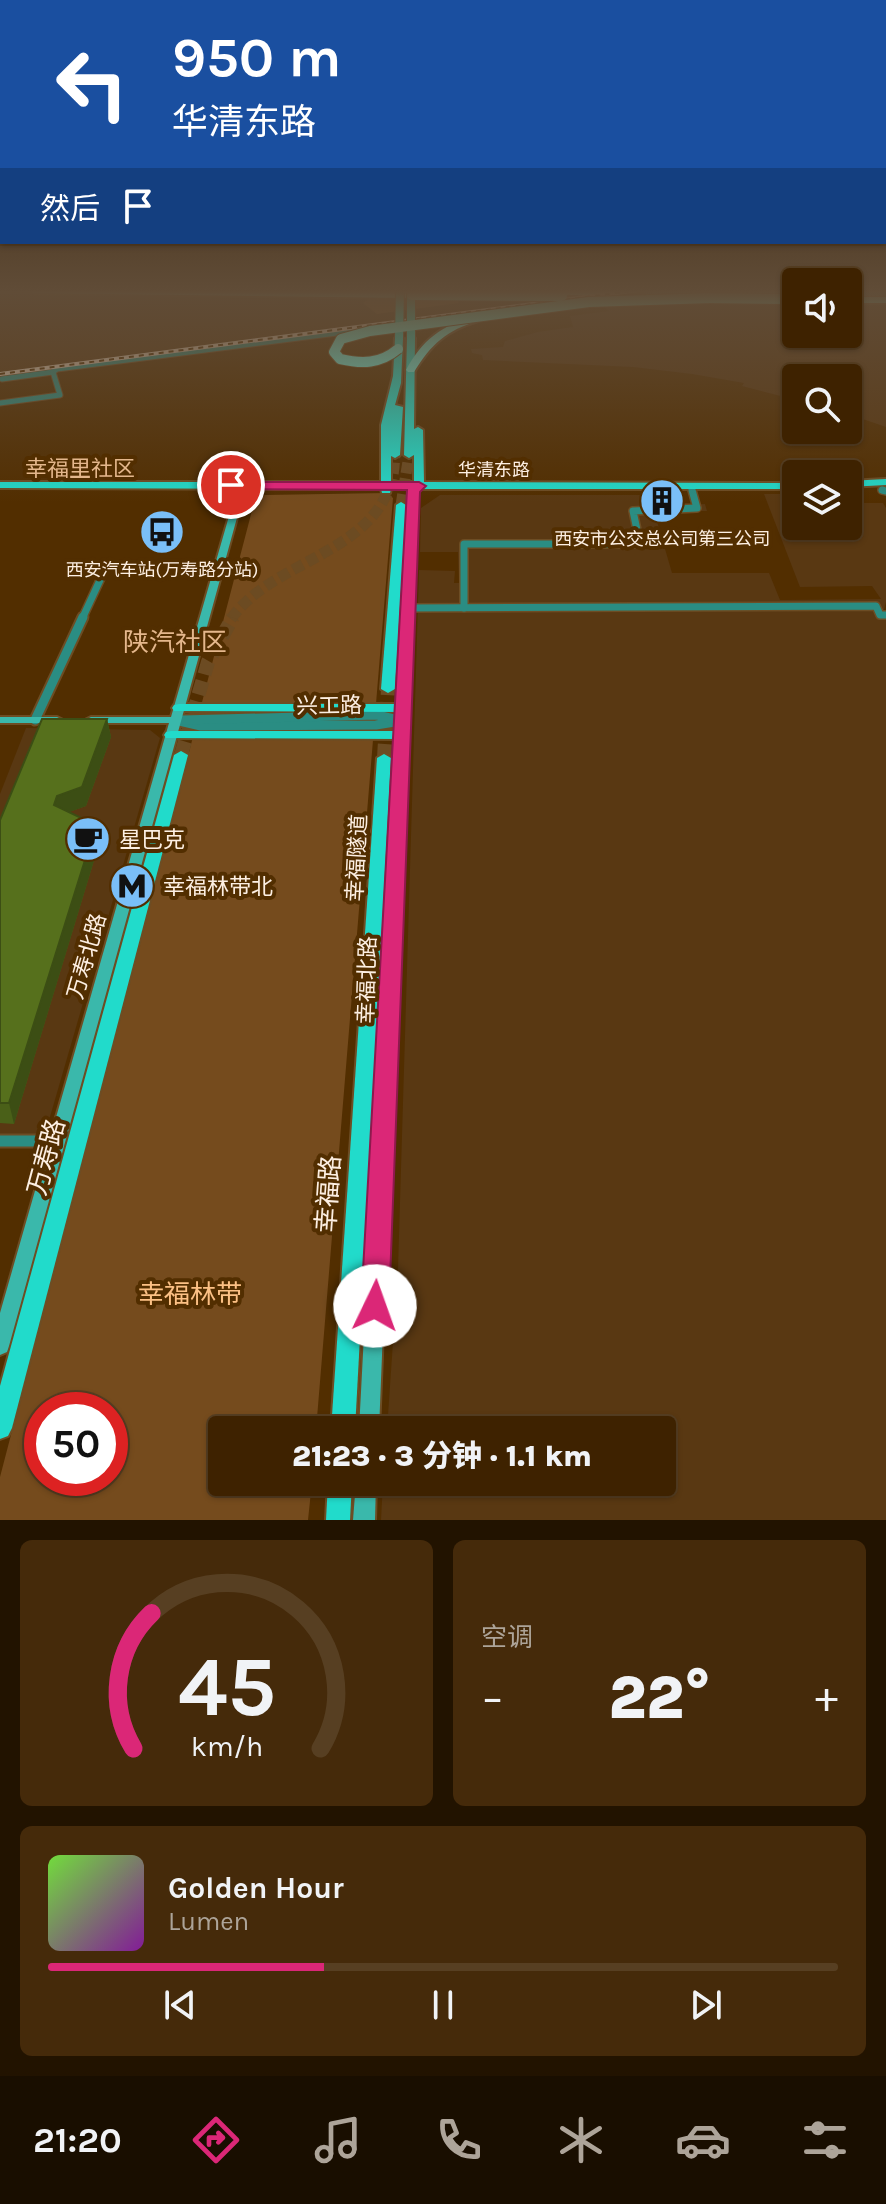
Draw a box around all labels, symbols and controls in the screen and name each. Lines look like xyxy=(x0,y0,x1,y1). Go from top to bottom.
text: 950 m xyxy=(172,25,342,90)
icon: left xyxy=(40,32,144,136)
text: 华清东路 xyxy=(172,101,316,143)
icon: arrive xyxy=(116,184,160,228)
text: 然后 xyxy=(40,191,100,227)
map controls xyxy=(782,268,862,540)
button: sound xyxy=(782,268,862,348)
button: search xyxy=(782,364,862,444)
pin xyxy=(197,451,265,519)
district label: 幸福里社区 xyxy=(25,456,135,482)
street label: 华清东路 xyxy=(458,459,530,481)
button: layers xyxy=(782,460,862,540)
icon: arrive xyxy=(209,463,253,507)
building icon: 西安市公交总公司第三公司 xyxy=(638,477,686,525)
bus stop icon: 西安汽车站(万寿路分站) xyxy=(138,508,186,556)
place label: 西安市公交总公司第三公司 xyxy=(554,528,770,550)
place label: 西安汽车站(万寿路分站) xyxy=(66,559,258,581)
district label: 陕汽社区 xyxy=(123,627,227,658)
street label: 兴工路 xyxy=(296,692,362,720)
street label: 幸福隧道 xyxy=(342,813,372,903)
cafe icon: 星巴克 xyxy=(64,815,112,863)
place label: 星巴克 xyxy=(119,827,185,853)
metro station icon: 幸福林带北 xyxy=(108,862,156,910)
place label: 幸福林带北 xyxy=(163,874,273,900)
street label: 万寿北路 xyxy=(62,910,112,1002)
street label: 幸福北路 xyxy=(352,936,382,1024)
street label: 万寿路 xyxy=(21,1115,72,1199)
street label: 幸福路 xyxy=(310,1154,347,1234)
position arrow xyxy=(333,1264,417,1348)
park label: 幸福林带 xyxy=(138,1279,242,1310)
speed limit sign: 50 xyxy=(24,1392,128,1496)
text: 21:23 · 3 分钟 · 1.1 km xyxy=(292,1438,592,1474)
text: 空调 xyxy=(481,1622,533,1653)
text: 45 xyxy=(178,1639,275,1736)
text: 22° xyxy=(608,1663,711,1733)
text: − xyxy=(481,1672,504,1723)
text: + xyxy=(815,1672,838,1723)
text: km/h xyxy=(190,1730,263,1763)
text: Golden Hour xyxy=(168,1870,344,1906)
text: Lumen xyxy=(168,1906,249,1937)
icon: previous xyxy=(158,1983,202,2027)
icon: pause xyxy=(421,1983,465,2027)
icon: next xyxy=(684,1983,728,2027)
icon: directions xyxy=(188,2112,244,2168)
icon: music xyxy=(310,2112,366,2168)
icon: phone xyxy=(431,2112,487,2168)
icon: climate xyxy=(553,2112,609,2168)
icon: car xyxy=(675,2112,731,2168)
icon: filters xyxy=(797,2112,853,2168)
text: 21:20 xyxy=(33,2119,122,2161)

